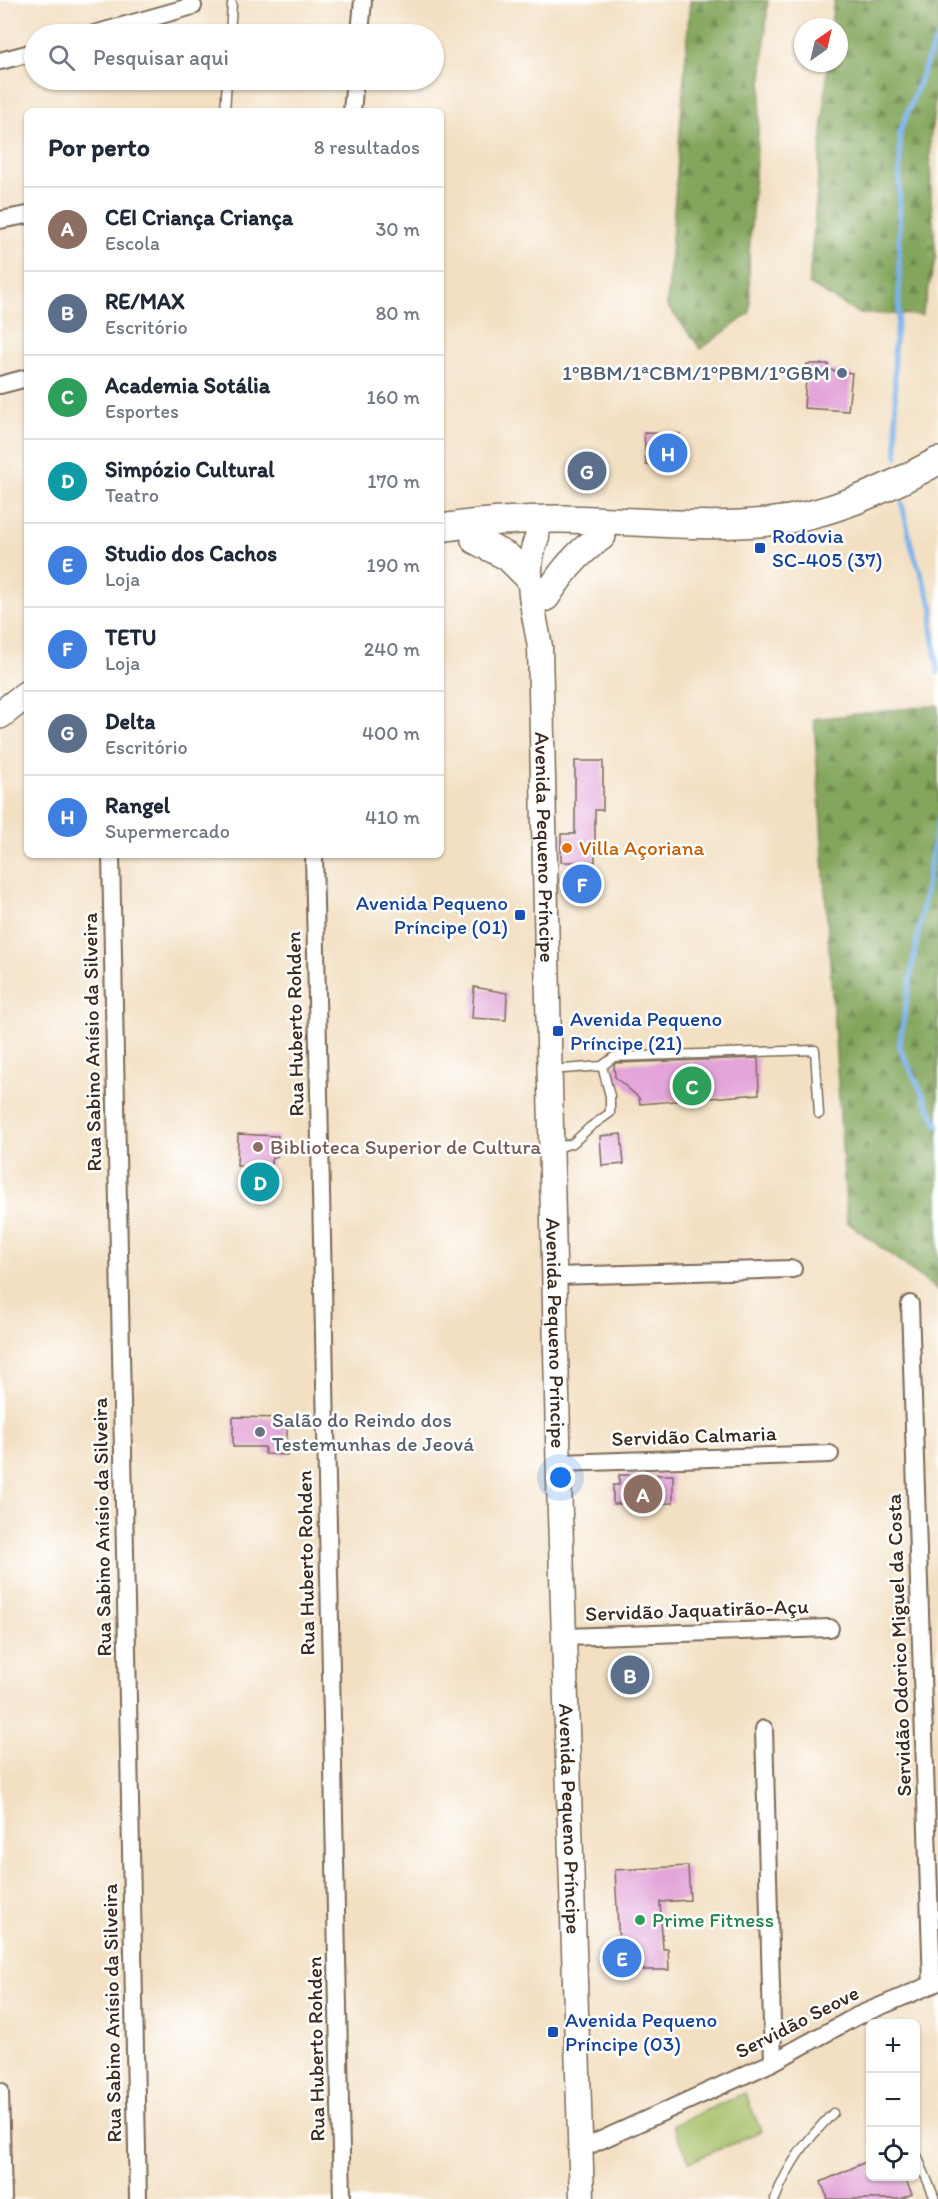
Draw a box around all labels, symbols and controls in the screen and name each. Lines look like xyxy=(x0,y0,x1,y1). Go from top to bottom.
north arrow xyxy=(794,18,848,72)
search box xyxy=(24,24,444,90)
icon: search xyxy=(45,41,78,74)
text: Pesquisar aqui xyxy=(93,44,229,71)
text: Por perto xyxy=(48,131,150,163)
text: 8 resultados xyxy=(314,135,420,159)
text: CEI Criança Criança xyxy=(105,204,293,231)
text: A xyxy=(61,217,74,241)
text: 30 m xyxy=(375,217,420,241)
text: Escola xyxy=(105,231,160,255)
text: RE/MAX xyxy=(105,288,185,315)
text: B xyxy=(61,301,74,325)
text: 80 m xyxy=(375,301,420,325)
text: Escritório xyxy=(105,315,188,339)
place label: 1ºBBM/1ªCBM/1ºPBM/1ºGBM xyxy=(562,360,830,385)
marker: 1ºBBM/1ªCBM/1ºPBM/1ºGBM xyxy=(835,366,849,380)
text: Academia Sotália xyxy=(105,372,270,399)
text: C xyxy=(61,385,74,409)
text: 160 m xyxy=(367,385,420,409)
text: Esportes xyxy=(105,399,179,423)
pin: H xyxy=(648,430,688,476)
pin: G xyxy=(568,448,606,494)
text: Simpózio Cultural xyxy=(105,456,275,483)
text: D xyxy=(61,469,74,493)
text: 170 m xyxy=(367,469,420,493)
text: Teatro xyxy=(105,483,159,507)
place label: Rodovia SC-405 (37) xyxy=(772,523,883,572)
text: Studio dos Cachos xyxy=(105,540,277,567)
marker: Rodovia SC-405 (37) xyxy=(753,541,767,555)
text: E xyxy=(62,553,73,577)
text: 190 m xyxy=(367,553,420,577)
text: Loja xyxy=(105,567,140,591)
text: TETU xyxy=(105,624,156,651)
text: F xyxy=(62,637,73,661)
text: 240 m xyxy=(364,637,420,661)
text: Loja xyxy=(105,651,140,675)
text: Delta xyxy=(105,708,155,735)
text: G xyxy=(61,721,74,745)
text: 400 m xyxy=(362,721,420,745)
street label: Avenida Pequeno Príncipe xyxy=(530,732,560,963)
text: Escritório xyxy=(105,735,188,759)
text: Rangel xyxy=(105,792,170,819)
text: H xyxy=(61,805,74,829)
text: 410 m xyxy=(365,805,420,829)
text: Supermercado xyxy=(105,819,230,843)
place label: Villa Açoriana xyxy=(579,835,705,860)
marker: Villa Açoriana xyxy=(560,841,574,855)
pin: F xyxy=(562,862,602,906)
place label: Avenida Pequeno Príncipe (01) xyxy=(356,890,508,939)
marker: Avenida Pequeno Príncipe (01) xyxy=(513,908,527,922)
street label: Rua Sabino Anísio da Silveira xyxy=(77,912,106,1172)
street label: Rua Huberto Rohden xyxy=(280,931,309,1117)
place label: Avenida Pequeno Príncipe (21) xyxy=(570,1006,722,1055)
marker: Avenida Pequeno Príncipe (21) xyxy=(551,1024,565,1038)
pin: C xyxy=(672,1064,712,1108)
place label: Biblioteca Superior de Cultura xyxy=(270,1134,541,1159)
marker: Biblioteca Superior de Cultura xyxy=(251,1140,265,1154)
pin: D xyxy=(240,1160,280,1204)
street label: Avenida Pequeno Príncipe xyxy=(541,1217,571,1449)
street label: Rua Sabino Anísio da Silveira xyxy=(87,1397,116,1657)
place label: Salão do Reindo dos Testemunhas de Jeová xyxy=(272,1407,474,1456)
street label: Servidão Calmaria xyxy=(611,1420,777,1451)
marker: Salão do Reindo dos Testemunhas de Jeová xyxy=(253,1425,267,1439)
your location xyxy=(546,1463,575,1492)
street label: Rua Huberto Rohden xyxy=(291,1470,320,1656)
pin: A xyxy=(624,1472,662,1516)
street label: Servidão Odorico Miguel da Costa xyxy=(881,1493,916,1797)
street label: Servidão Jaquatirão-Açu xyxy=(585,1593,809,1626)
pin: B xyxy=(610,1652,650,1698)
street label: Avenida Pequeno Príncipe xyxy=(554,1703,586,1935)
street label: Rua Sabino Anísio da Silveira xyxy=(97,1883,126,2143)
place label: Prime Fitness xyxy=(652,1907,774,1932)
marker: Prime Fitness xyxy=(633,1913,647,1927)
pin: E xyxy=(602,1936,642,1980)
street label: Rua Huberto Rohden xyxy=(301,1956,330,2142)
street label: Servidão Seove xyxy=(731,1980,863,2063)
place label: Avenida Pequeno Príncipe (03) xyxy=(565,2007,717,2056)
map controls xyxy=(866,2019,920,2181)
button: + xyxy=(866,2019,920,2073)
marker: Avenida Pequeno Príncipe (03) xyxy=(546,2025,560,2039)
button: − xyxy=(866,2073,920,2127)
button: locate xyxy=(866,2127,920,2181)

